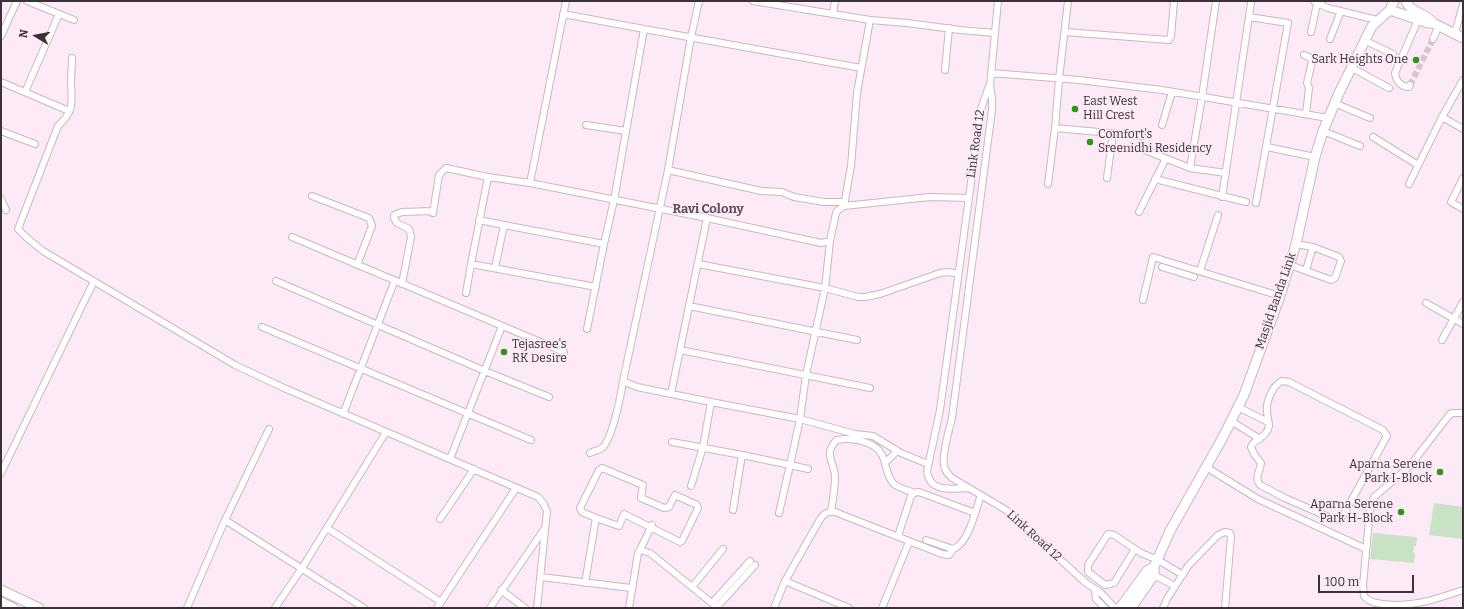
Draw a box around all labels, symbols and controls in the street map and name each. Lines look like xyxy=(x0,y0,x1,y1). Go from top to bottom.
north arrow xyxy=(16,16,56,56)
text: N xyxy=(17,29,31,39)
place label: Sark Heights One xyxy=(1311,53,1408,67)
marker: Sark Heights One xyxy=(1411,55,1421,65)
place label: East West Hill Crest xyxy=(1083,95,1137,123)
marker: East West Hill Crest xyxy=(1070,104,1080,114)
street label: Link Road 12 xyxy=(964,109,988,179)
place label: Comfort's Sreenidhi Residency xyxy=(1098,128,1212,156)
marker: Comfort's Sreenidhi Residency xyxy=(1085,137,1095,147)
district label: Ravi Colony xyxy=(672,201,744,217)
street label: Masjid Banda Link xyxy=(1253,251,1299,351)
place label: Tejasree's RK Desire xyxy=(512,338,567,366)
marker: Tejasree's RK Desire xyxy=(499,347,509,357)
place label: Aparna Serene Park I-Block xyxy=(1349,458,1432,486)
marker: Aparna Serene Park I-Block xyxy=(1435,467,1445,477)
place label: Aparna Serene Park H-Block xyxy=(1310,498,1393,526)
marker: Aparna Serene Park H-Block xyxy=(1396,507,1406,517)
street label: Link Road 12 xyxy=(1004,508,1064,564)
scale bar xyxy=(1320,567,1416,593)
text: 100 m xyxy=(1325,575,1359,589)

